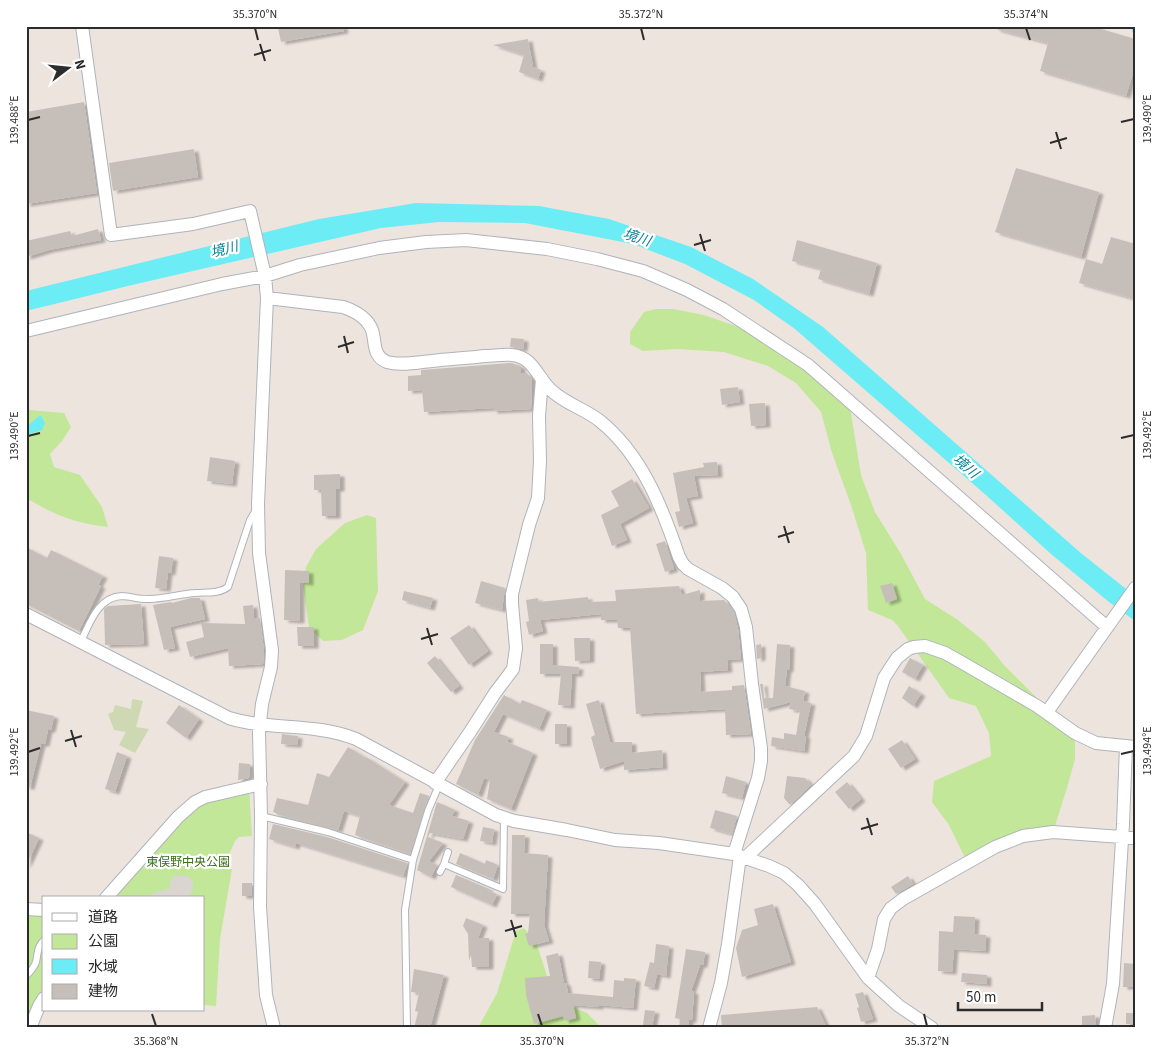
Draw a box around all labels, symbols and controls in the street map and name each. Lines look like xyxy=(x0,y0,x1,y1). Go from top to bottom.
text: 35.370°N xyxy=(233,6,277,23)
text: 35.372°N xyxy=(619,6,663,23)
text: 35.374°N xyxy=(1004,6,1048,23)
north arrow xyxy=(42,42,92,92)
text: N xyxy=(69,57,90,72)
text: 139.490°E xyxy=(1139,94,1156,144)
text: 139.488°E xyxy=(6,95,23,145)
water label: 境川 xyxy=(620,224,655,252)
water label: 境川 xyxy=(208,236,242,263)
text: 139.492°E xyxy=(1139,410,1156,460)
text: 139.490°E xyxy=(6,411,23,461)
water label: 境川 xyxy=(948,450,984,485)
text: 139.494°E xyxy=(1139,726,1156,776)
text: 139.492°E xyxy=(6,727,23,777)
park label: 東俣野中央公園 xyxy=(146,854,230,871)
legend xyxy=(42,896,205,1012)
text: 道路 xyxy=(88,907,118,928)
text: 公園 xyxy=(88,931,118,952)
text: 水域 xyxy=(88,957,118,978)
scale bar xyxy=(958,979,1042,1011)
text: 建物 xyxy=(88,981,118,1002)
text: 50 m xyxy=(966,987,996,1008)
text: 35.368°N xyxy=(134,1033,178,1050)
text: 35.370°N xyxy=(520,1033,564,1050)
text: 35.372°N xyxy=(905,1033,949,1050)

